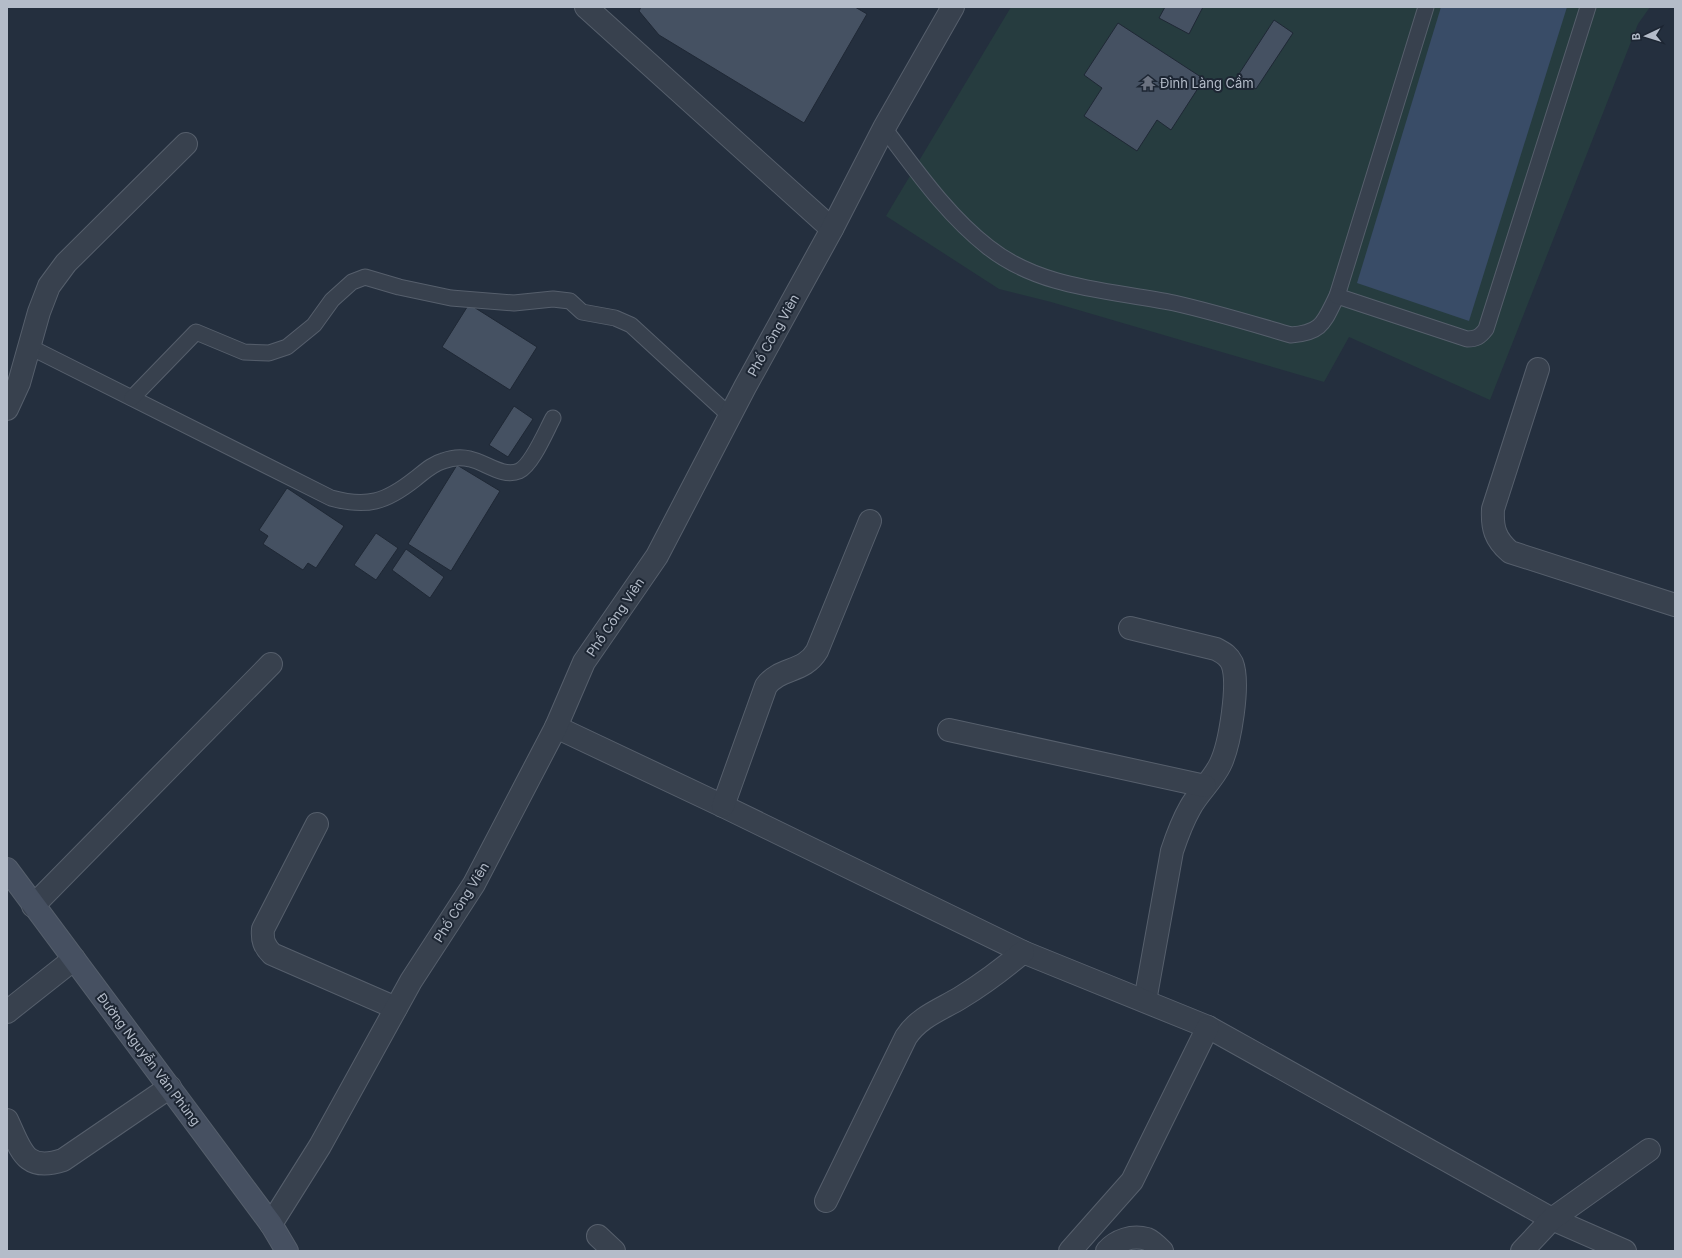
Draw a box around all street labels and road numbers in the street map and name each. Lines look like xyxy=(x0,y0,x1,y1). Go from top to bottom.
street label: Phố Công Viên xyxy=(744,291,802,379)
street label: Phố Công Viên xyxy=(583,575,647,659)
street label: Phố Công Viên xyxy=(430,859,492,945)
street label: Đường Nguyễn Văn Phùng xyxy=(94,989,205,1128)

